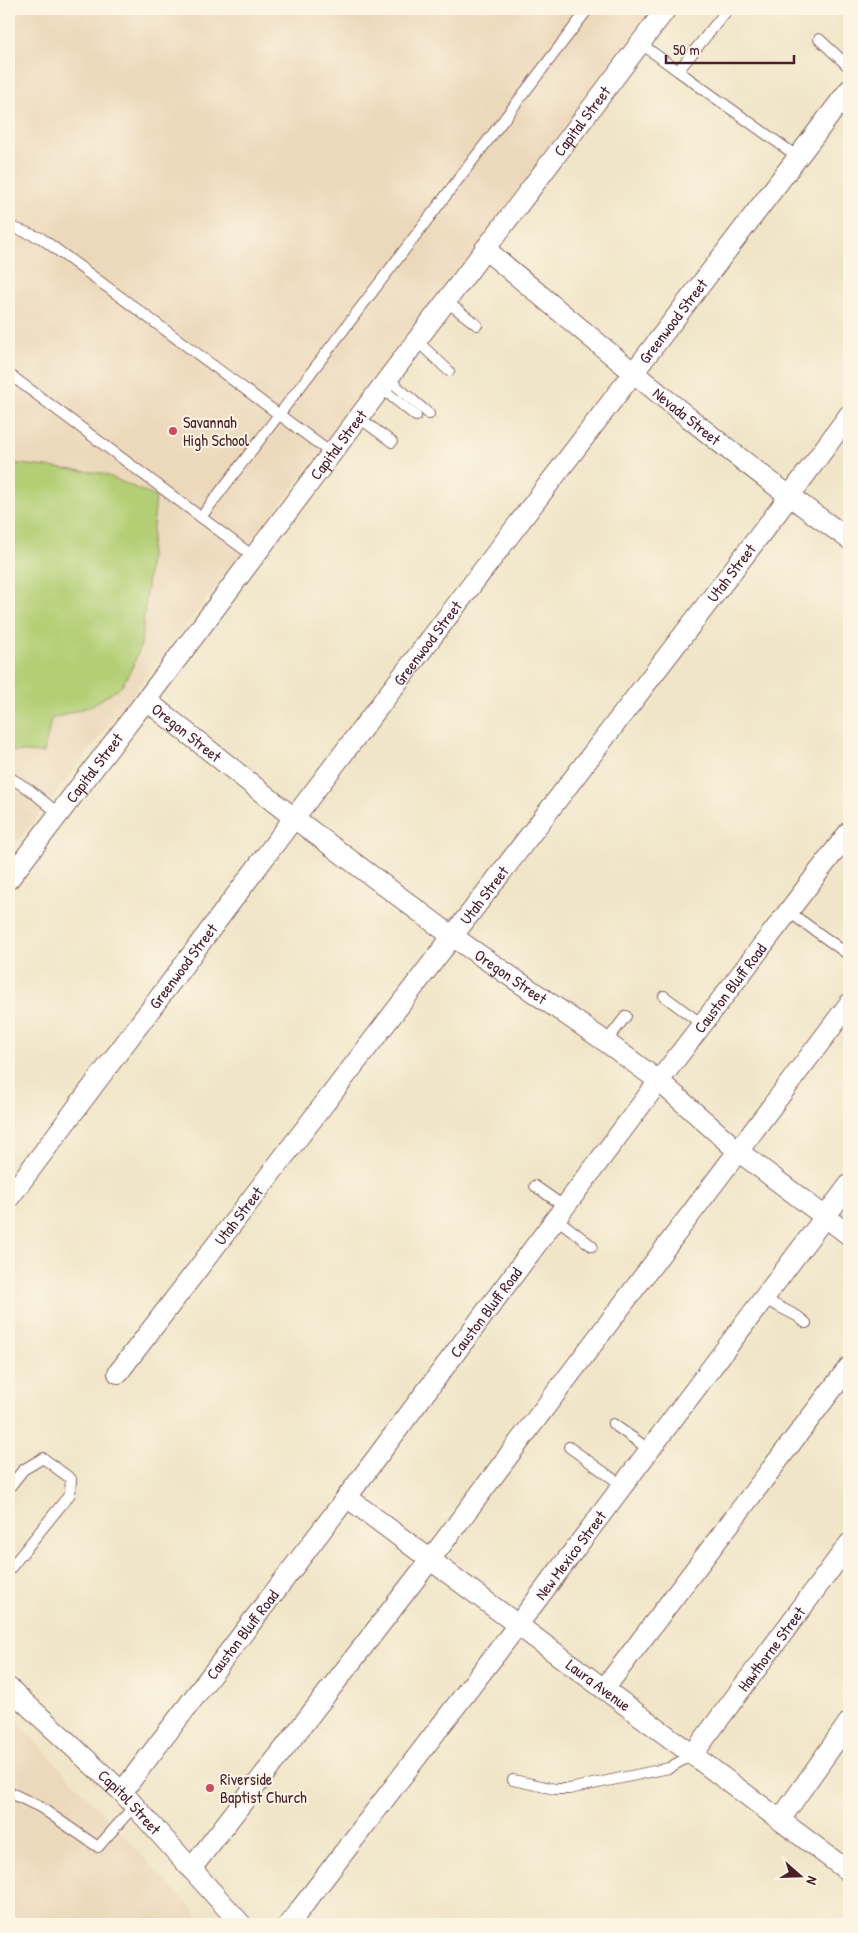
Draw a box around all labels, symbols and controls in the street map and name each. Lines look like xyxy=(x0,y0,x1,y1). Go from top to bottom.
scale bar xyxy=(666,32,793,64)
text: 50 m xyxy=(673,39,700,60)
street label: Capital Street xyxy=(548,81,616,161)
street label: Greenwood Street xyxy=(633,274,713,368)
street label: Nevada Street xyxy=(648,382,726,450)
street label: Capital Street xyxy=(305,405,372,484)
place label: Savannah High School xyxy=(183,411,250,451)
marker: Savannah High School xyxy=(167,425,179,437)
street label: Utah Street xyxy=(701,539,761,607)
street label: Greenwood Street xyxy=(388,596,467,690)
street label: Oregon Street xyxy=(147,698,226,767)
street label: Capital Street xyxy=(60,728,128,807)
street label: Utah Street xyxy=(455,861,514,929)
street label: Greenwood Street xyxy=(144,918,223,1013)
street label: Causton Bluff Road xyxy=(689,939,771,1037)
street label: Oregon Street xyxy=(470,944,552,1009)
street label: Utah Street xyxy=(209,1182,268,1250)
street label: Causton Bluff Road xyxy=(444,1263,527,1362)
street label: New Mexico Street xyxy=(530,1506,611,1604)
street label: Causton Bluff Road xyxy=(201,1585,283,1684)
street label: Hawthorne Street xyxy=(732,1601,810,1696)
street label: Laura Avenue xyxy=(562,1654,636,1717)
street label: Capitol Street xyxy=(93,1764,167,1840)
place label: Riverside Baptist Church xyxy=(220,1768,307,1808)
marker: Riverside Baptist Church xyxy=(204,1782,216,1794)
north arrow xyxy=(776,1850,826,1900)
text: N xyxy=(802,1874,823,1888)

